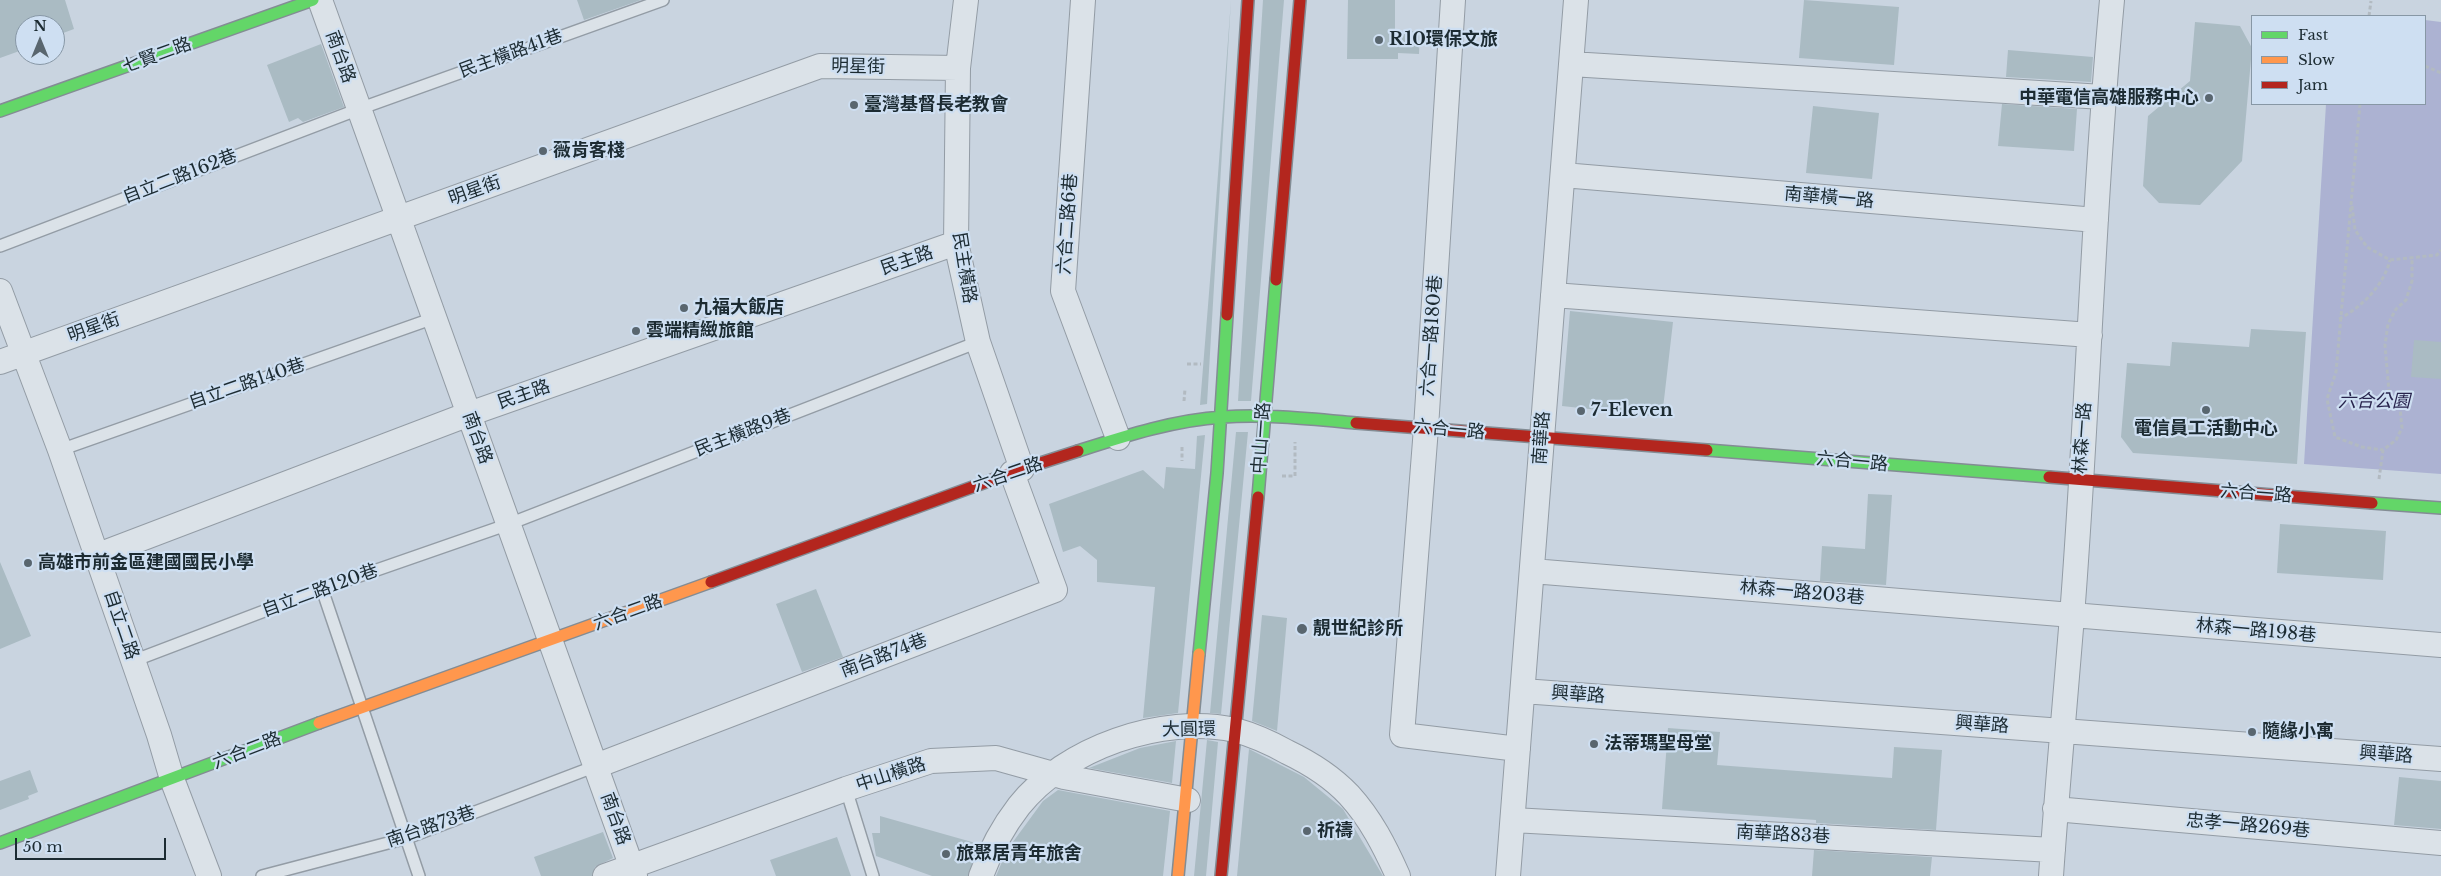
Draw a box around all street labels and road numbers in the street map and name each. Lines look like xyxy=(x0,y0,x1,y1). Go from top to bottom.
street label: 民主橫路41巷 xyxy=(456,25,566,83)
street label: 南台路 xyxy=(321,28,359,86)
street label: 七賢二路 xyxy=(119,34,195,78)
street label: 明星街 xyxy=(831,56,885,78)
street label: 自立二路162巷 xyxy=(120,145,240,209)
street label: 明星街 xyxy=(446,172,504,210)
street label: 六合二路6巷 xyxy=(1054,173,1082,275)
street label: 南華橫一路 xyxy=(1783,183,1875,213)
street label: 民主橫路 xyxy=(948,231,980,305)
street label: 民主路 xyxy=(878,242,936,280)
street label: 六合一路180巷 xyxy=(1417,275,1447,397)
street label: 明星街 xyxy=(65,309,123,347)
street label: 自立二路140巷 xyxy=(186,354,308,414)
street label: 民主路 xyxy=(495,376,553,414)
street label: 中山一路 xyxy=(1249,401,1275,475)
street label: 林森一路 xyxy=(2070,401,2096,475)
street label: 民主橫路9巷 xyxy=(692,405,794,461)
street label: 南台路 xyxy=(458,409,496,467)
street label: 南華路 xyxy=(1529,410,1555,466)
street label: 六合一路 xyxy=(1412,416,1486,444)
street label: 六合一路 xyxy=(1815,448,1889,476)
street label: 六合二路 xyxy=(970,453,1046,497)
street label: 六合一路 xyxy=(2219,481,2293,507)
street label: 自立二路120巷 xyxy=(259,560,381,622)
street label: 林森一路203巷 xyxy=(1739,577,1865,609)
street label: 自立二路 xyxy=(99,587,143,663)
street label: 六合二路 xyxy=(590,591,666,635)
street label: 林森一路198巷 xyxy=(2195,615,2317,647)
street label: 南台路74巷 xyxy=(838,630,930,682)
street label: 興華路 xyxy=(1550,682,1606,708)
street label: 興華路 xyxy=(1954,712,2010,738)
street label: 大圓環 xyxy=(1162,719,1216,741)
street label: 六合二路 xyxy=(210,728,284,774)
street label: 興華路 xyxy=(2358,742,2414,768)
street label: 中山橫路 xyxy=(853,754,929,796)
street label: 南台路 xyxy=(596,790,634,848)
street label: 南台路73巷 xyxy=(384,802,478,852)
street label: 忠孝一路269巷 xyxy=(2185,810,2311,842)
street label: 南華路83巷 xyxy=(1736,822,1830,848)

